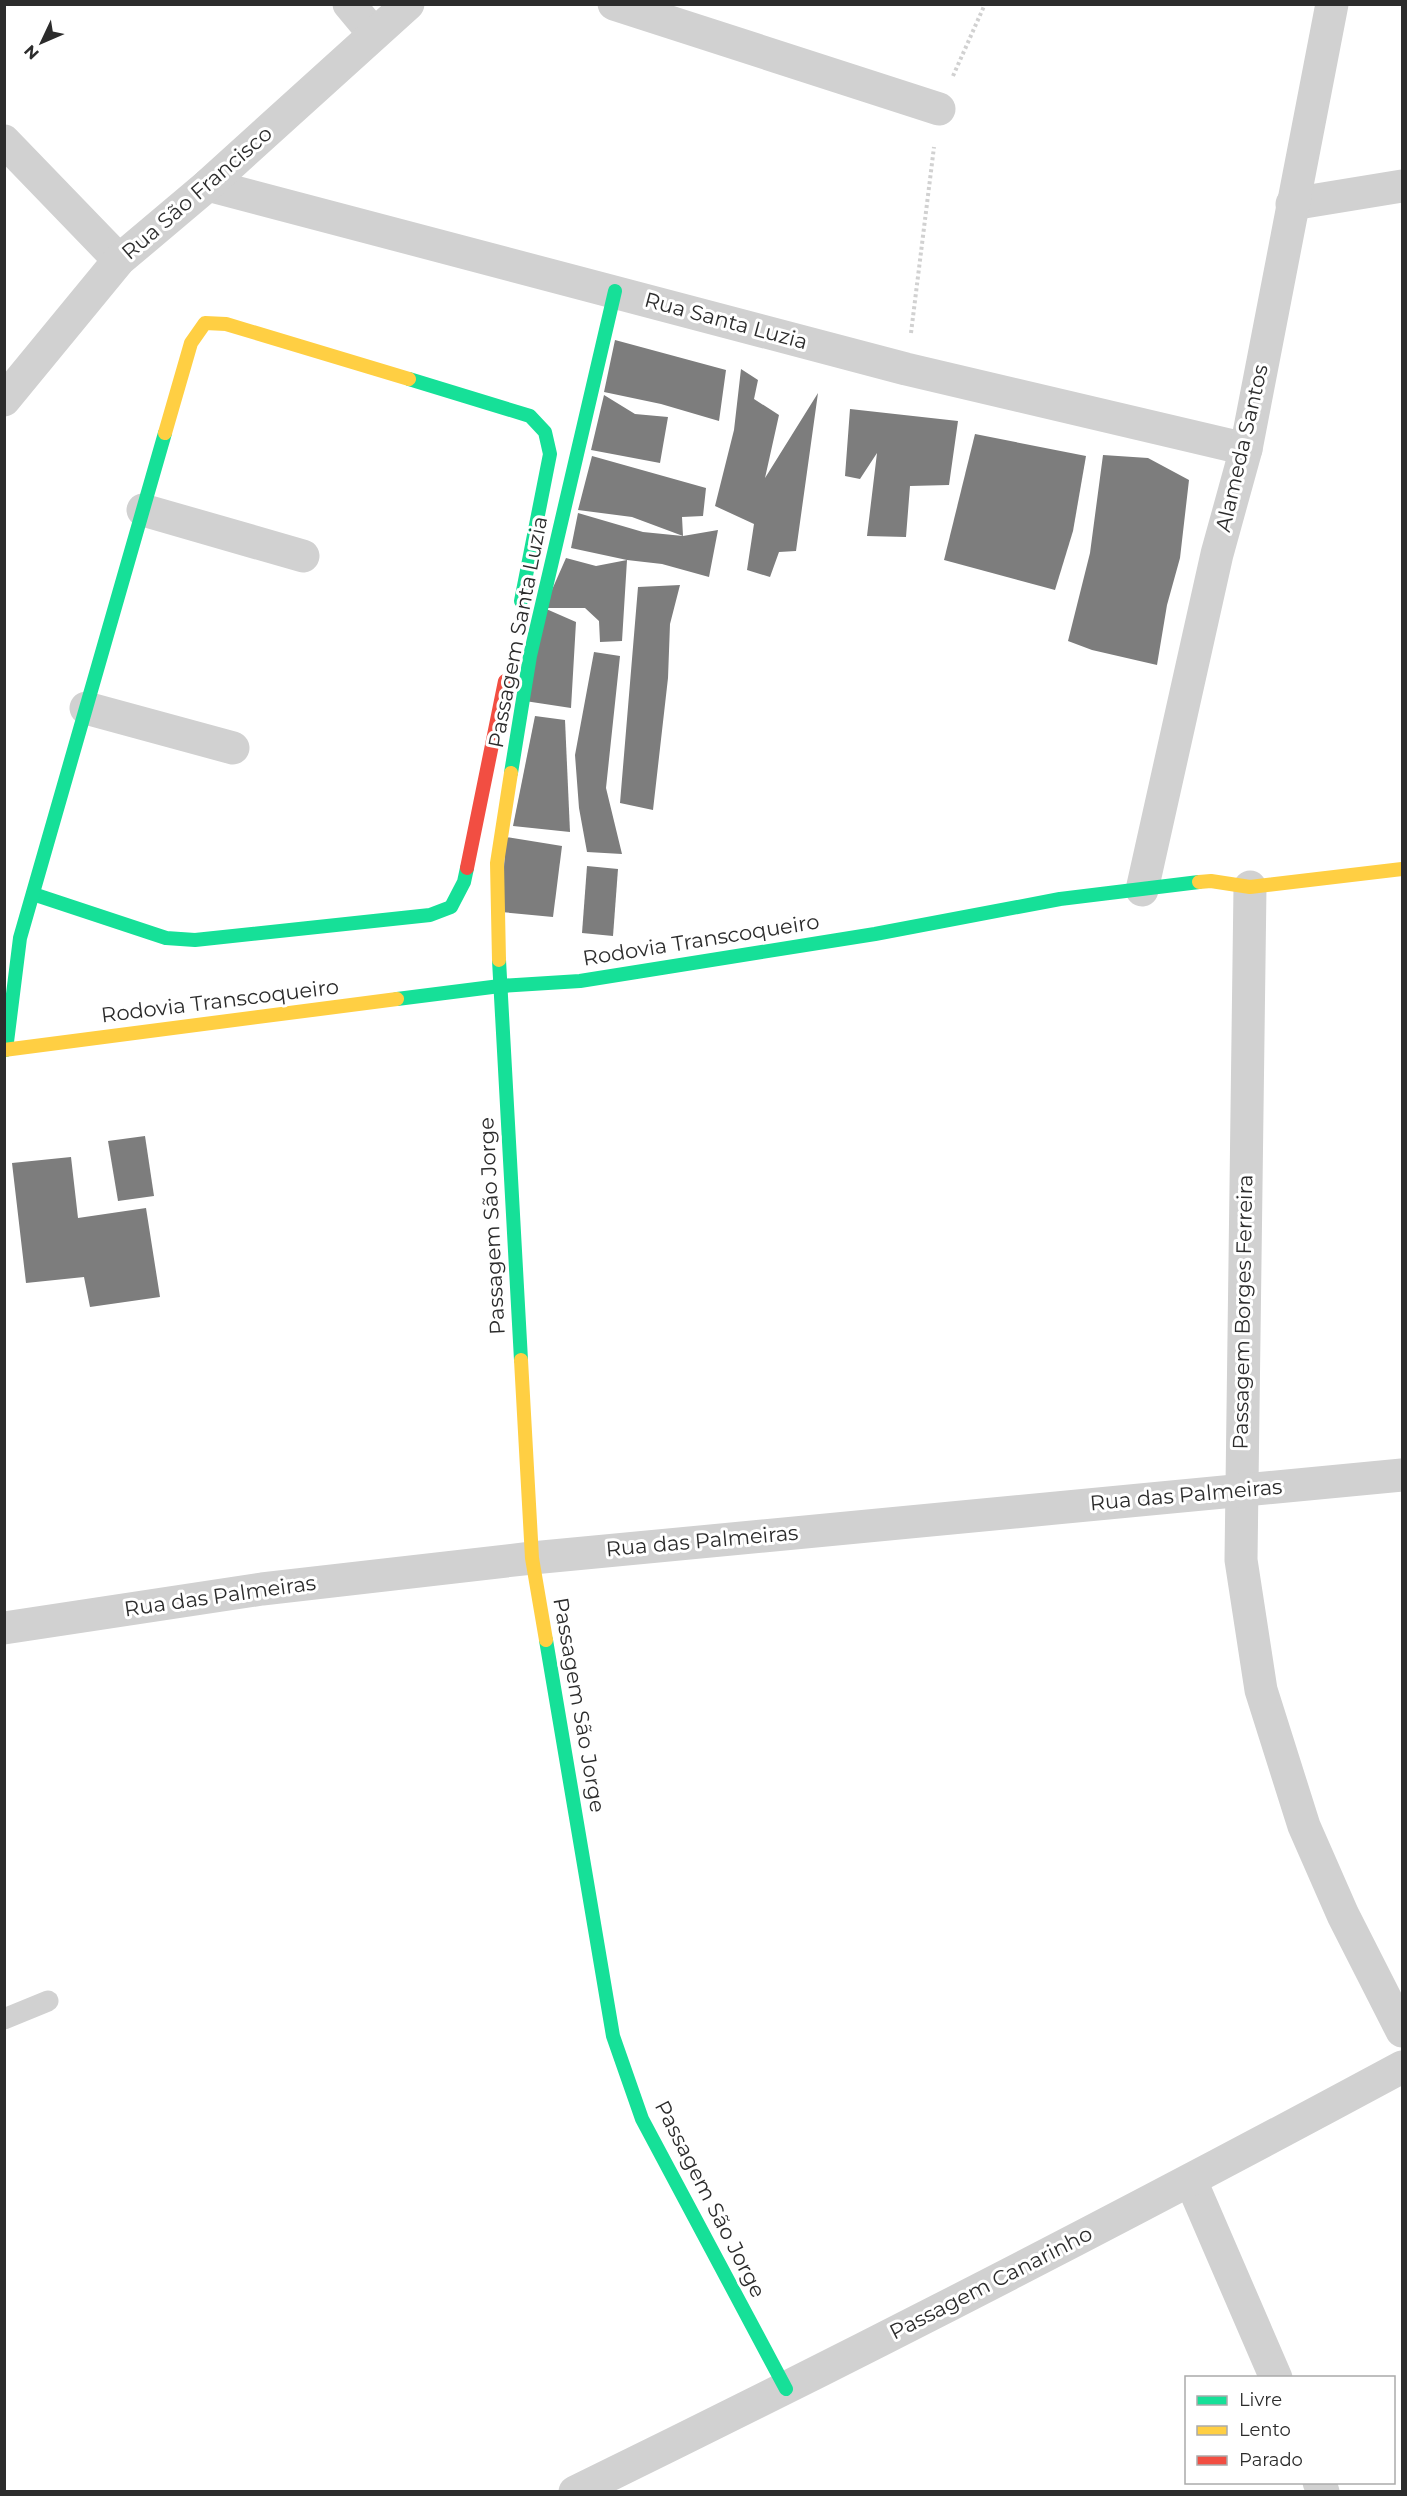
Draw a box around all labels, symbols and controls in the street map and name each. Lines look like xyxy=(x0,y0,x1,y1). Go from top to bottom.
north arrow xyxy=(12,12,72,72)
text: N xyxy=(20,41,43,63)
street label: Rua São Francisco xyxy=(116,121,277,265)
street label: Rua Santa Luzia xyxy=(642,287,810,354)
street label: Alameda Santos xyxy=(1210,362,1273,534)
street label: Passagem Santa Luzia xyxy=(483,514,552,750)
street label: Rodovia Transcoqueiro xyxy=(581,908,821,971)
street label: Rodovia Transcoqueiro xyxy=(100,974,340,1027)
street label: Passagem São Jorge xyxy=(473,1117,510,1335)
street label: Passagem Borges Ferreira xyxy=(1228,1174,1257,1450)
street label: Rua das Palmeiras xyxy=(1089,1474,1283,1515)
street label: Rua das Palmeiras xyxy=(605,1520,799,1561)
street label: Rua das Palmeiras xyxy=(123,1570,317,1621)
street label: Passagem São Jorge xyxy=(548,1596,611,1814)
street label: Passagem São Jorge xyxy=(650,2096,771,2301)
street label: Passagem Canarinho xyxy=(885,2221,1096,2345)
legend xyxy=(1185,2376,1395,2484)
text: Livre xyxy=(1239,2389,1282,2411)
text: Lento xyxy=(1239,2419,1291,2441)
text: Parado xyxy=(1239,2449,1303,2471)

